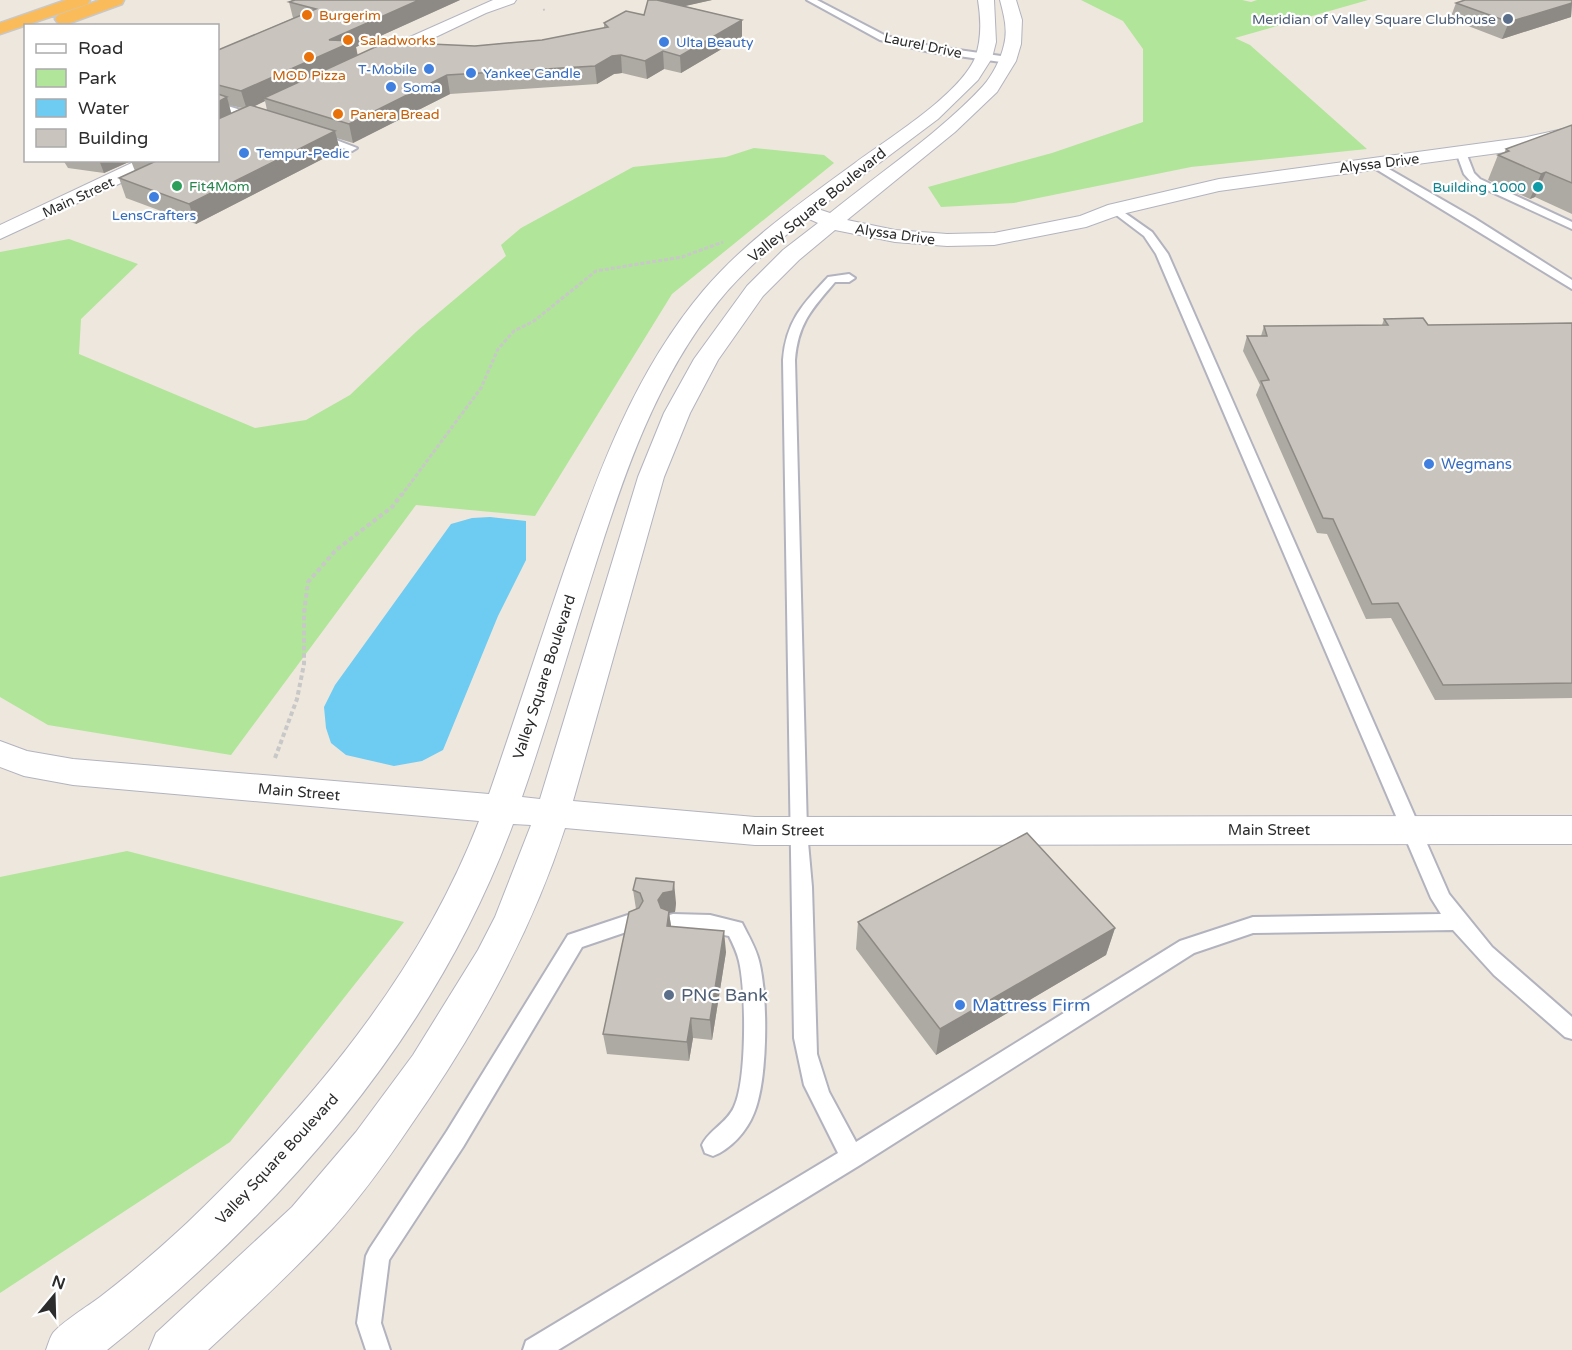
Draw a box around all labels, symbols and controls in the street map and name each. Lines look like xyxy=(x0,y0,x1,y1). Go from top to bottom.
place label: Burgerim xyxy=(319,7,381,24)
marker: Burgerim xyxy=(300,8,314,22)
place label: Meridian of Valley Square Clubhouse xyxy=(1252,11,1496,28)
marker: Meridian of Valley Square Clubhouse xyxy=(1501,12,1515,26)
legend xyxy=(24,24,219,162)
street label: Laurel Drive xyxy=(882,29,963,62)
place label: Saladworks xyxy=(360,32,436,49)
marker: Saladworks xyxy=(341,33,355,47)
place label: Ulta Beauty xyxy=(676,34,754,51)
marker: Ulta Beauty xyxy=(657,35,671,49)
text: Road xyxy=(78,37,123,59)
marker: MOD Pizza xyxy=(302,50,316,64)
place label: T-Mobile xyxy=(358,61,417,78)
marker: T-Mobile xyxy=(422,62,436,76)
place label: Yankee Candle xyxy=(483,65,581,82)
marker: Yankee Candle xyxy=(464,66,478,80)
text: Park xyxy=(78,67,117,89)
place label: MOD Pizza xyxy=(272,67,346,84)
place label: Soma xyxy=(403,79,441,96)
marker: Soma xyxy=(384,80,398,94)
text: Water xyxy=(78,97,129,119)
place label: Panera Bread xyxy=(350,106,440,123)
marker: Panera Bread xyxy=(331,107,345,121)
text: Building xyxy=(78,127,148,149)
street label: Valley Square Boulevard xyxy=(744,144,890,266)
place label: Tempur-Pedic xyxy=(256,145,350,162)
marker: Tempur-Pedic xyxy=(237,146,251,160)
street label: Alyssa Drive xyxy=(1338,150,1420,177)
street label: Main Street xyxy=(40,173,117,221)
place label: Fit4Mom xyxy=(189,178,250,195)
marker: Fit4Mom xyxy=(170,179,184,193)
place label: Building 1000 xyxy=(1432,179,1526,196)
marker: Building 1000 xyxy=(1531,180,1545,194)
marker: LensCrafters xyxy=(147,190,161,204)
place label: LensCrafters xyxy=(112,207,196,224)
street label: Alyssa Drive xyxy=(854,220,936,249)
place label: Wegmans xyxy=(1441,455,1512,473)
marker: Wegmans xyxy=(1422,457,1436,471)
street label: Valley Square Boulevard xyxy=(509,592,579,762)
street label: Main Street xyxy=(257,779,341,805)
street label: Main Street xyxy=(742,820,825,840)
street label: Main Street xyxy=(1228,821,1311,839)
place label: PNC Bank xyxy=(681,984,768,1006)
marker: PNC Bank xyxy=(662,988,676,1002)
place label: Mattress Firm xyxy=(972,994,1090,1016)
marker: Mattress Firm xyxy=(953,998,967,1012)
street label: Valley Square Boulevard xyxy=(212,1090,342,1228)
north arrow xyxy=(24,1266,84,1326)
text: N xyxy=(49,1271,68,1294)

